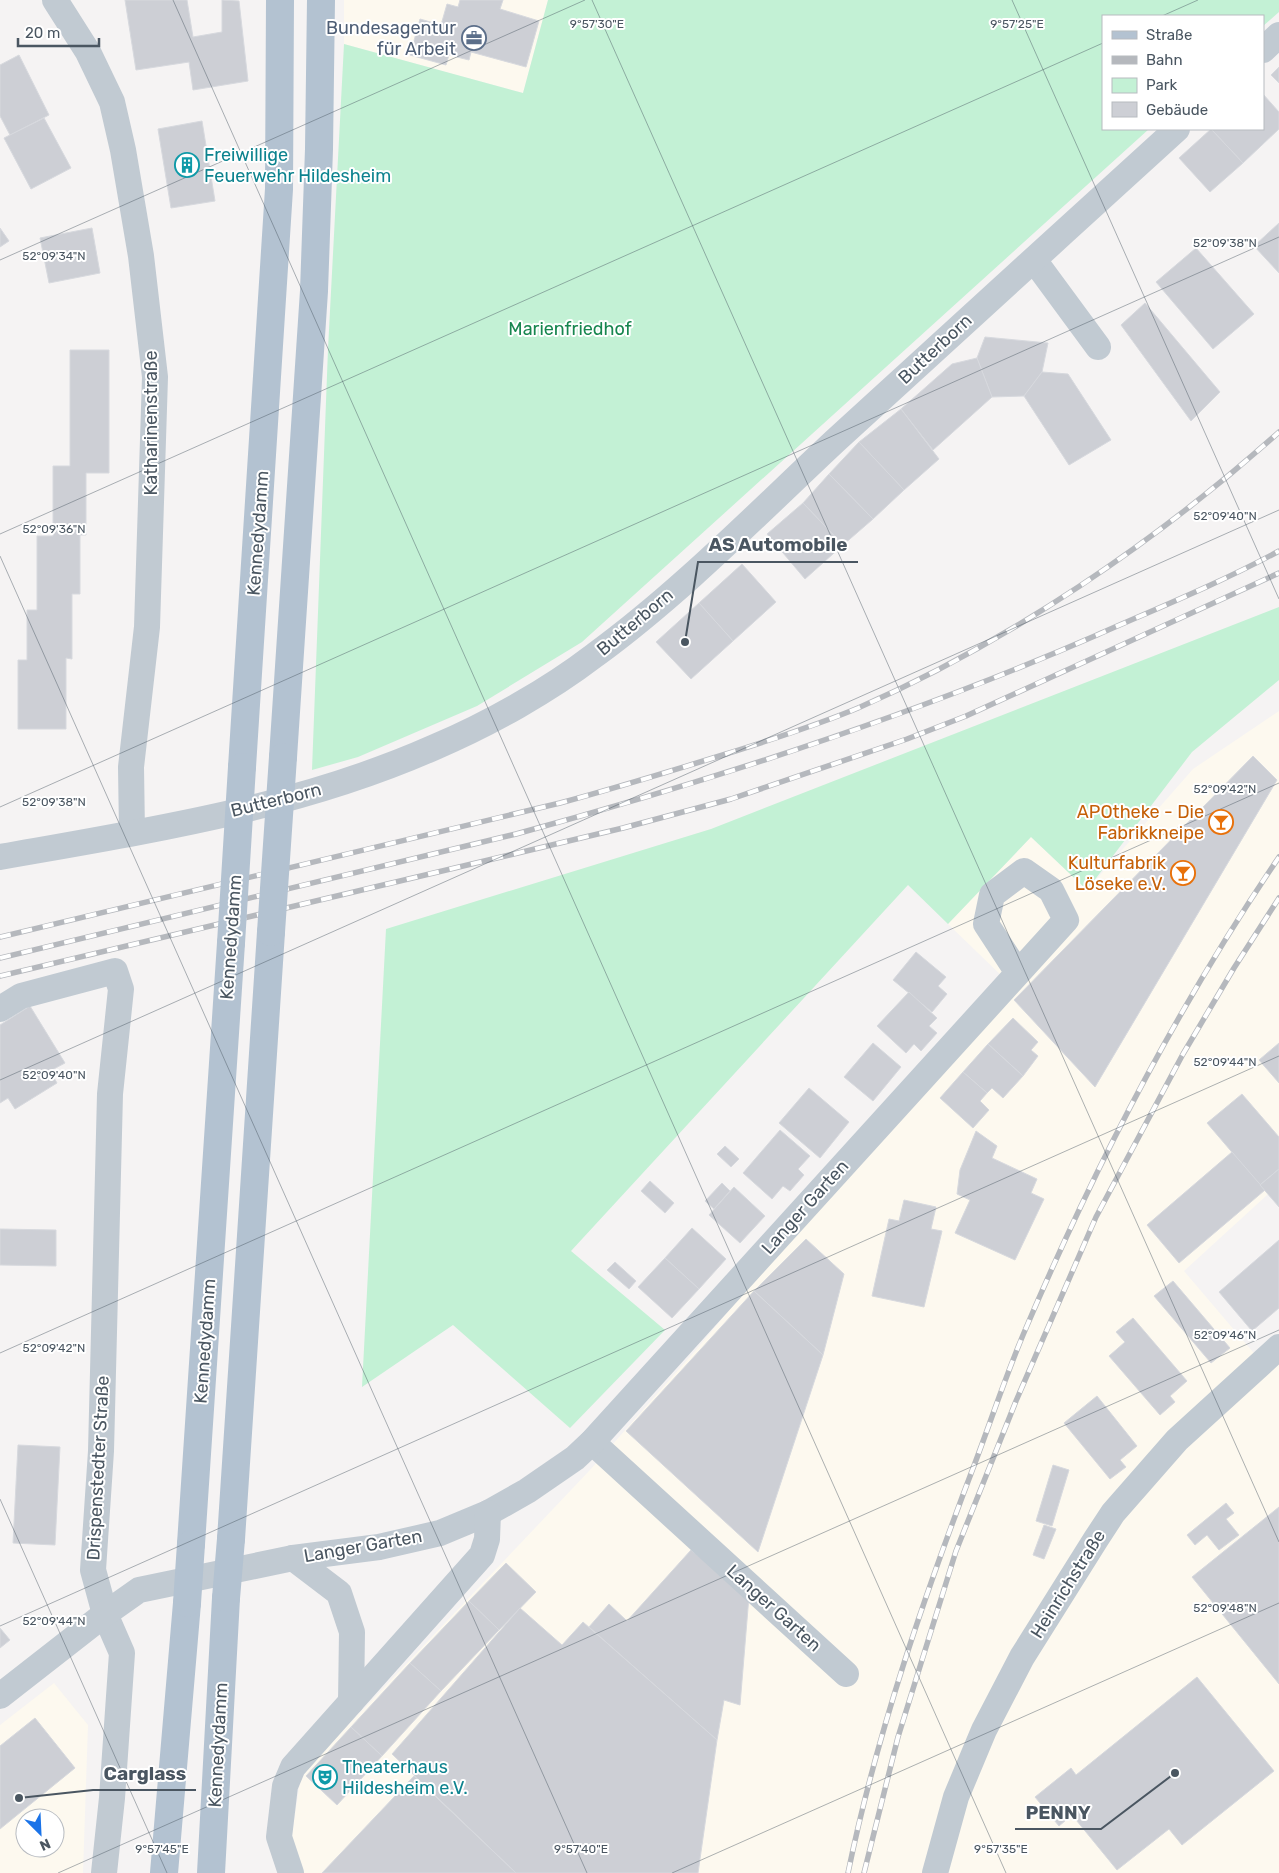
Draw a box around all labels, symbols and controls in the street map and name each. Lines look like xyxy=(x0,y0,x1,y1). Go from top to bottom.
scale bar xyxy=(18,15,99,47)
legend xyxy=(1102,15,1264,130)
place label: Bundesagentur für Arbeit xyxy=(326,17,456,60)
text: 9°57'30"E xyxy=(570,17,624,31)
text: 9°57'25"E xyxy=(990,17,1044,31)
text: 20 m xyxy=(25,24,60,42)
office icon: Bundesagentur für Arbeit xyxy=(461,25,487,51)
text: Straße xyxy=(1146,26,1192,44)
text: Bahn xyxy=(1146,51,1183,69)
text: Park xyxy=(1146,76,1177,94)
text: Gebäude xyxy=(1146,101,1208,119)
place label: Freiwillige Feuerwehr Hildesheim xyxy=(204,144,391,187)
building icon: Freiwillige Feuerwehr Hildesheim xyxy=(174,152,200,178)
text: 52°09'38"N xyxy=(1193,236,1257,250)
text: 52°09'34"N xyxy=(22,249,86,263)
street label: Butterborn xyxy=(894,309,976,389)
park label: Marienfriedhof xyxy=(508,318,632,340)
street label: Katharinenstraße xyxy=(140,350,162,496)
street label: Kennedydamm xyxy=(243,470,273,596)
text: 52°09'40"N xyxy=(1193,509,1257,523)
text: 52°09'36"N xyxy=(22,522,86,536)
callout: AS Automobile xyxy=(698,528,858,562)
text: AS Automobile xyxy=(709,533,847,556)
street label: Butterborn xyxy=(592,584,678,660)
street label: Butterborn xyxy=(228,778,324,822)
text: 52°09'42"N xyxy=(1194,782,1256,796)
text: 52°09'38"N xyxy=(22,795,86,809)
place label: APOtheke - Die Fabrikkneipe xyxy=(1077,801,1204,844)
bar icon: APOtheke - Die Fabrikkneipe xyxy=(1208,809,1234,835)
place label: Kulturfabrik Löseke e.V. xyxy=(1068,852,1167,895)
bar icon: Kulturfabrik Löseke e.V. xyxy=(1170,860,1196,886)
street label: Kennedydamm xyxy=(216,874,246,1000)
text: 52°09'44"N xyxy=(1193,1055,1257,1069)
text: 52°09'40"N xyxy=(22,1068,86,1082)
street label: Langer Garten xyxy=(757,1155,853,1259)
street label: Kennedydamm xyxy=(190,1278,220,1404)
text: 52°09'46"N xyxy=(1194,1328,1256,1342)
text: 52°09'42"N xyxy=(23,1341,85,1355)
street label: Drispenstedter Straße xyxy=(82,1375,114,1561)
street label: Langer Garten xyxy=(302,1525,424,1567)
street label: Heinrichstraße xyxy=(1026,1526,1110,1642)
street label: Langer Garten xyxy=(722,1560,826,1656)
text: 52°09'48"N xyxy=(1193,1601,1257,1615)
text: 52°09'44"N xyxy=(22,1614,86,1628)
street label: Kennedydamm xyxy=(204,1682,232,1808)
callout: Carglass xyxy=(93,1756,196,1790)
place label: Theaterhaus Hildesheim e.V. xyxy=(342,1756,468,1799)
text: Carglass xyxy=(104,1762,186,1785)
theatre icon: Theaterhaus Hildesheim e.V. xyxy=(312,1764,338,1790)
callout: PENNY xyxy=(1015,1795,1101,1829)
text: PENNY xyxy=(1025,1801,1091,1824)
north arrow xyxy=(15,1808,65,1858)
text: N xyxy=(37,1835,53,1854)
text: 9°57'45"E xyxy=(135,1842,189,1856)
text: 9°57'40"E xyxy=(554,1842,608,1856)
text: 9°57'35"E xyxy=(974,1842,1028,1856)

